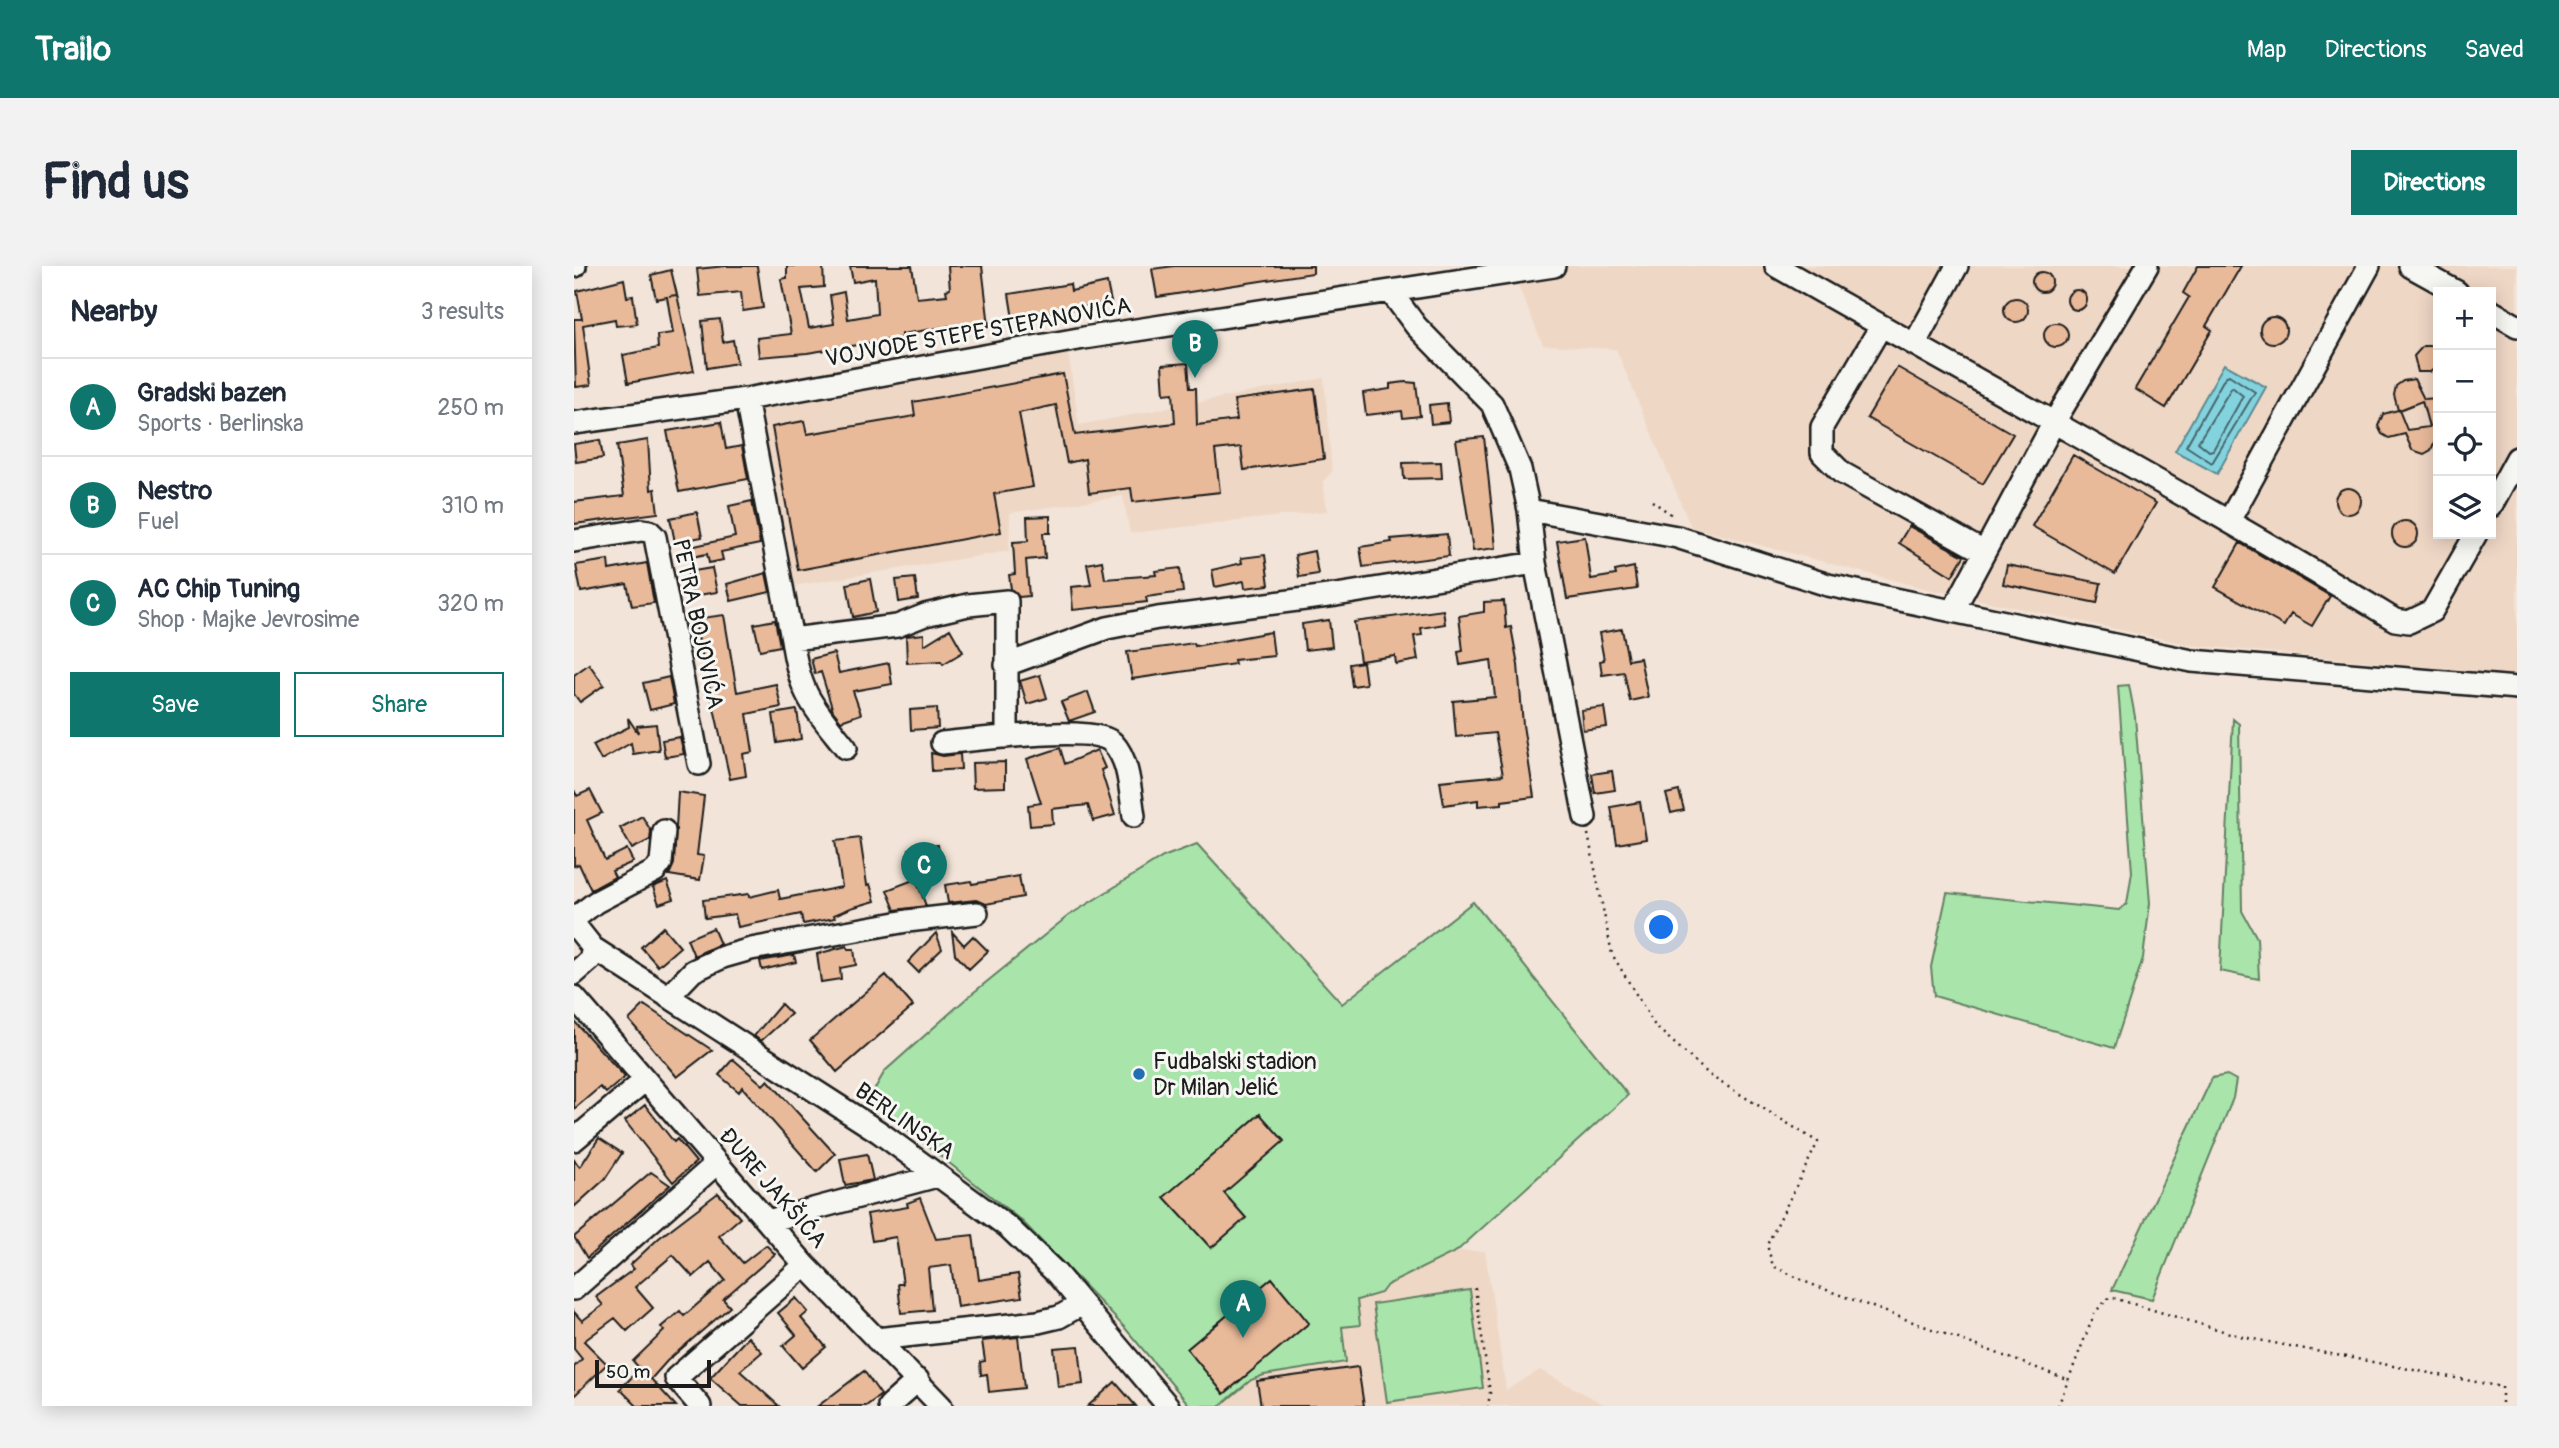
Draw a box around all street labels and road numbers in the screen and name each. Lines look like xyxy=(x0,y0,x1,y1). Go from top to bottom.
street label: VOJVODE STEPE STEPANOVIĆA xyxy=(823,290,1133,373)
street label: PETRA BOJOVIĆA xyxy=(666,536,731,712)
street label: BERLINSKA xyxy=(849,1076,961,1166)
street label: ĐURE JAKŠIĆA xyxy=(713,1121,834,1254)

